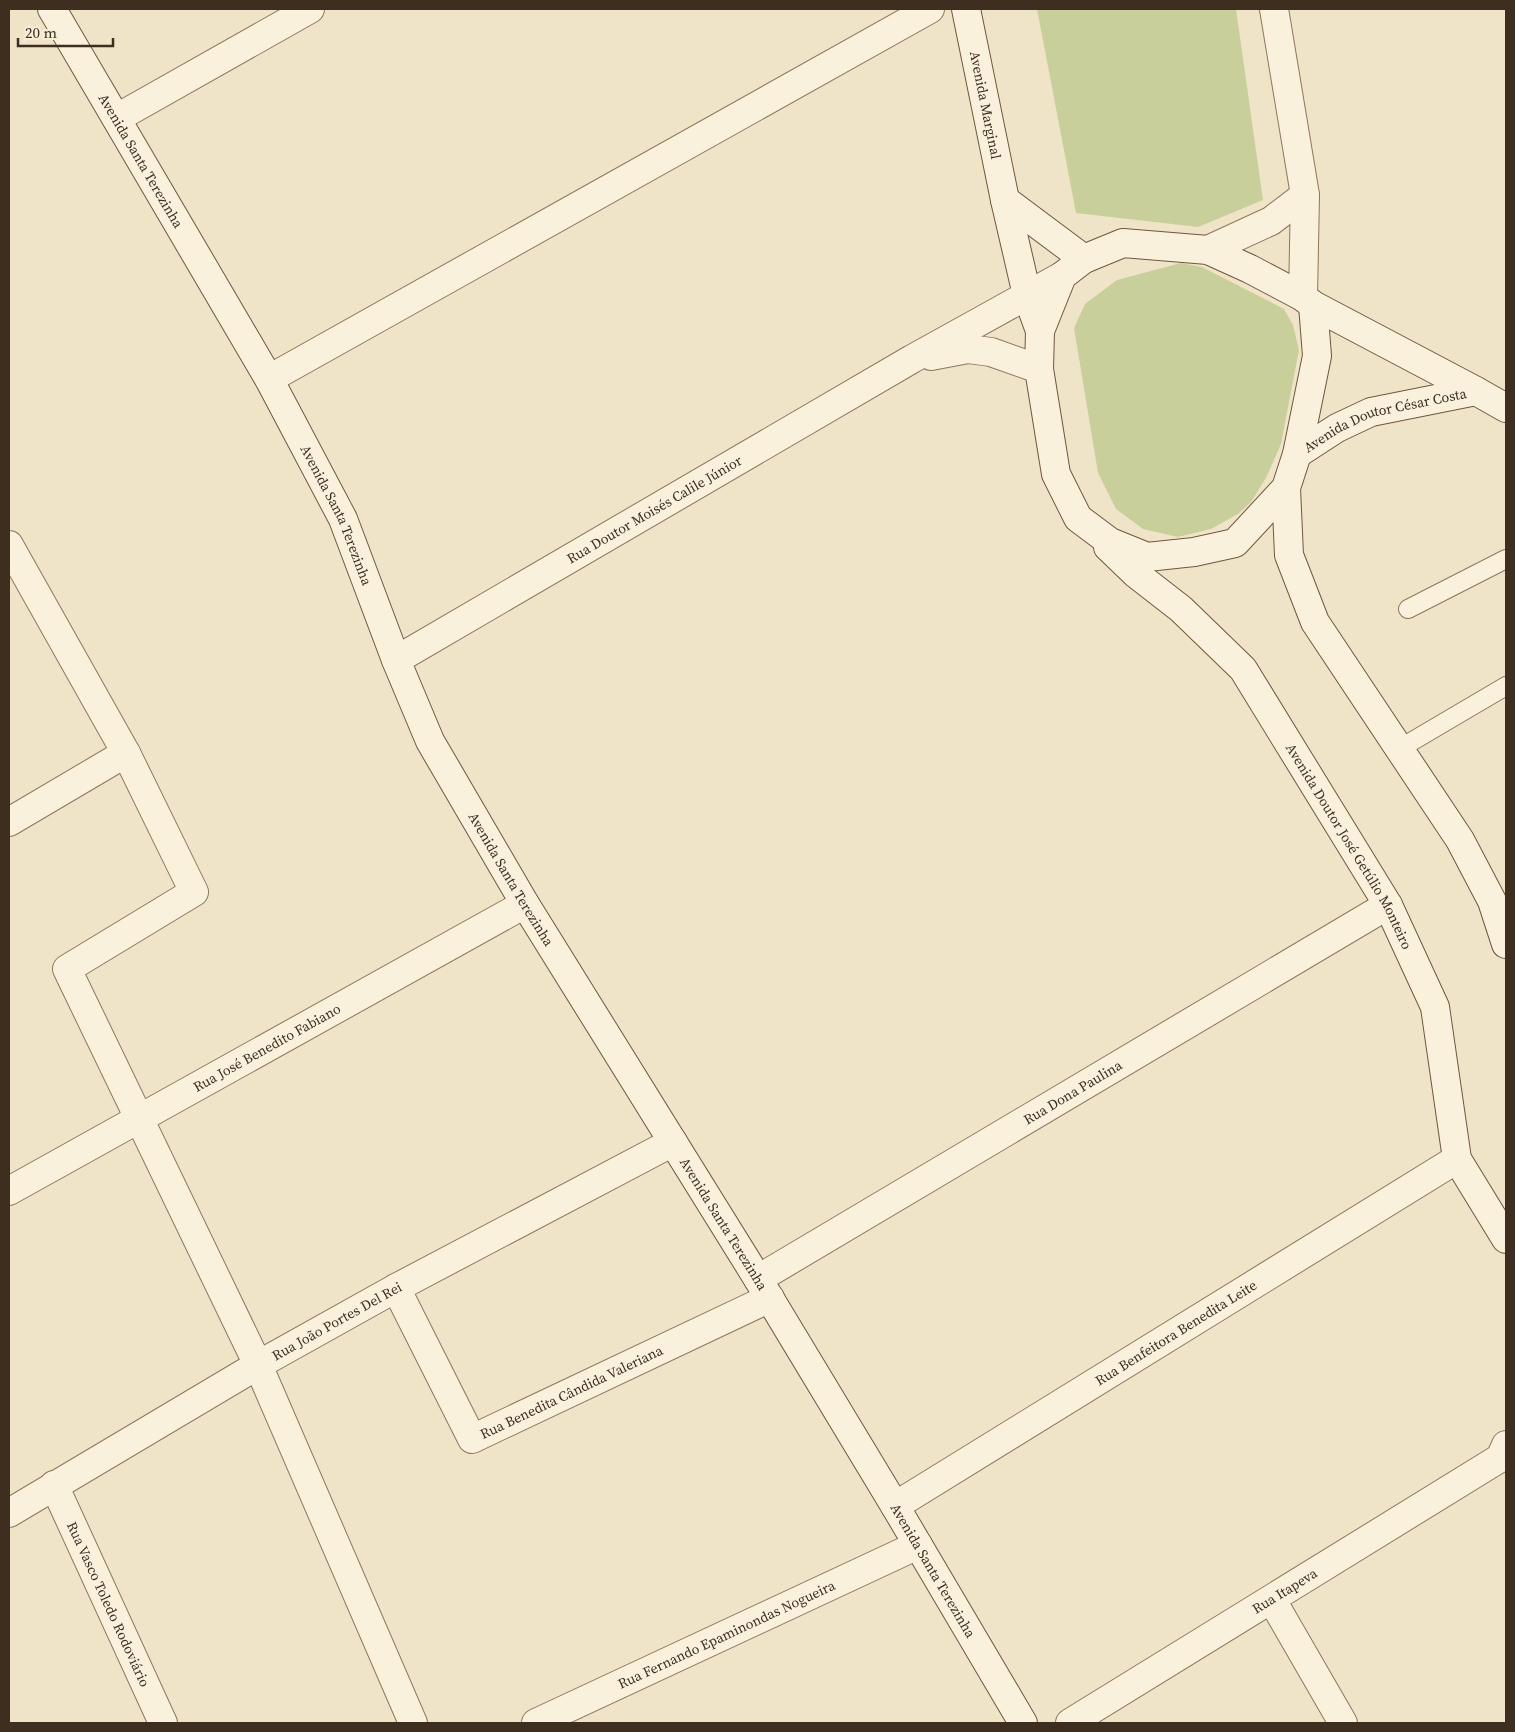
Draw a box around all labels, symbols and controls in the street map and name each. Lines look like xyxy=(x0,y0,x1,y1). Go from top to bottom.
scale bar xyxy=(18,15,112,47)
text: 20 m xyxy=(25,22,57,43)
street label: Avenida Marginal xyxy=(965,49,1006,161)
street label: Avenida Santa Terezinha xyxy=(94,90,189,233)
street label: Avenida Doutor César Costa xyxy=(1299,383,1469,457)
street label: Avenida Santa Terezinha xyxy=(296,441,377,589)
street label: Rua Doutor Moisés Calile Júnior xyxy=(563,450,746,568)
street label: Avenida Doutor José Getúlio Monteiro xyxy=(1281,739,1417,953)
street label: Avenida Santa Terezinha xyxy=(464,808,559,951)
street label: Rua José Benedito Fabiano xyxy=(189,998,345,1097)
street label: Rua Dona Paulina xyxy=(1020,1055,1127,1129)
street label: Avenida Santa Terezinha xyxy=(675,1154,773,1295)
street label: Rua Benfeitora Benedita Leite xyxy=(1091,1275,1260,1390)
street label: Rua João Portes Del Rei xyxy=(268,1277,405,1365)
street label: Rua Benedita Cândida Valeriana xyxy=(477,1340,667,1444)
street label: Avenida Santa Terezinha xyxy=(886,1500,981,1642)
street label: Rua Vasco Toledo Rodoviário xyxy=(62,1518,155,1690)
street label: Rua Itapeva xyxy=(1248,1563,1322,1619)
street label: Rua Fernando Epaminondas Nogueira xyxy=(614,1575,839,1694)

